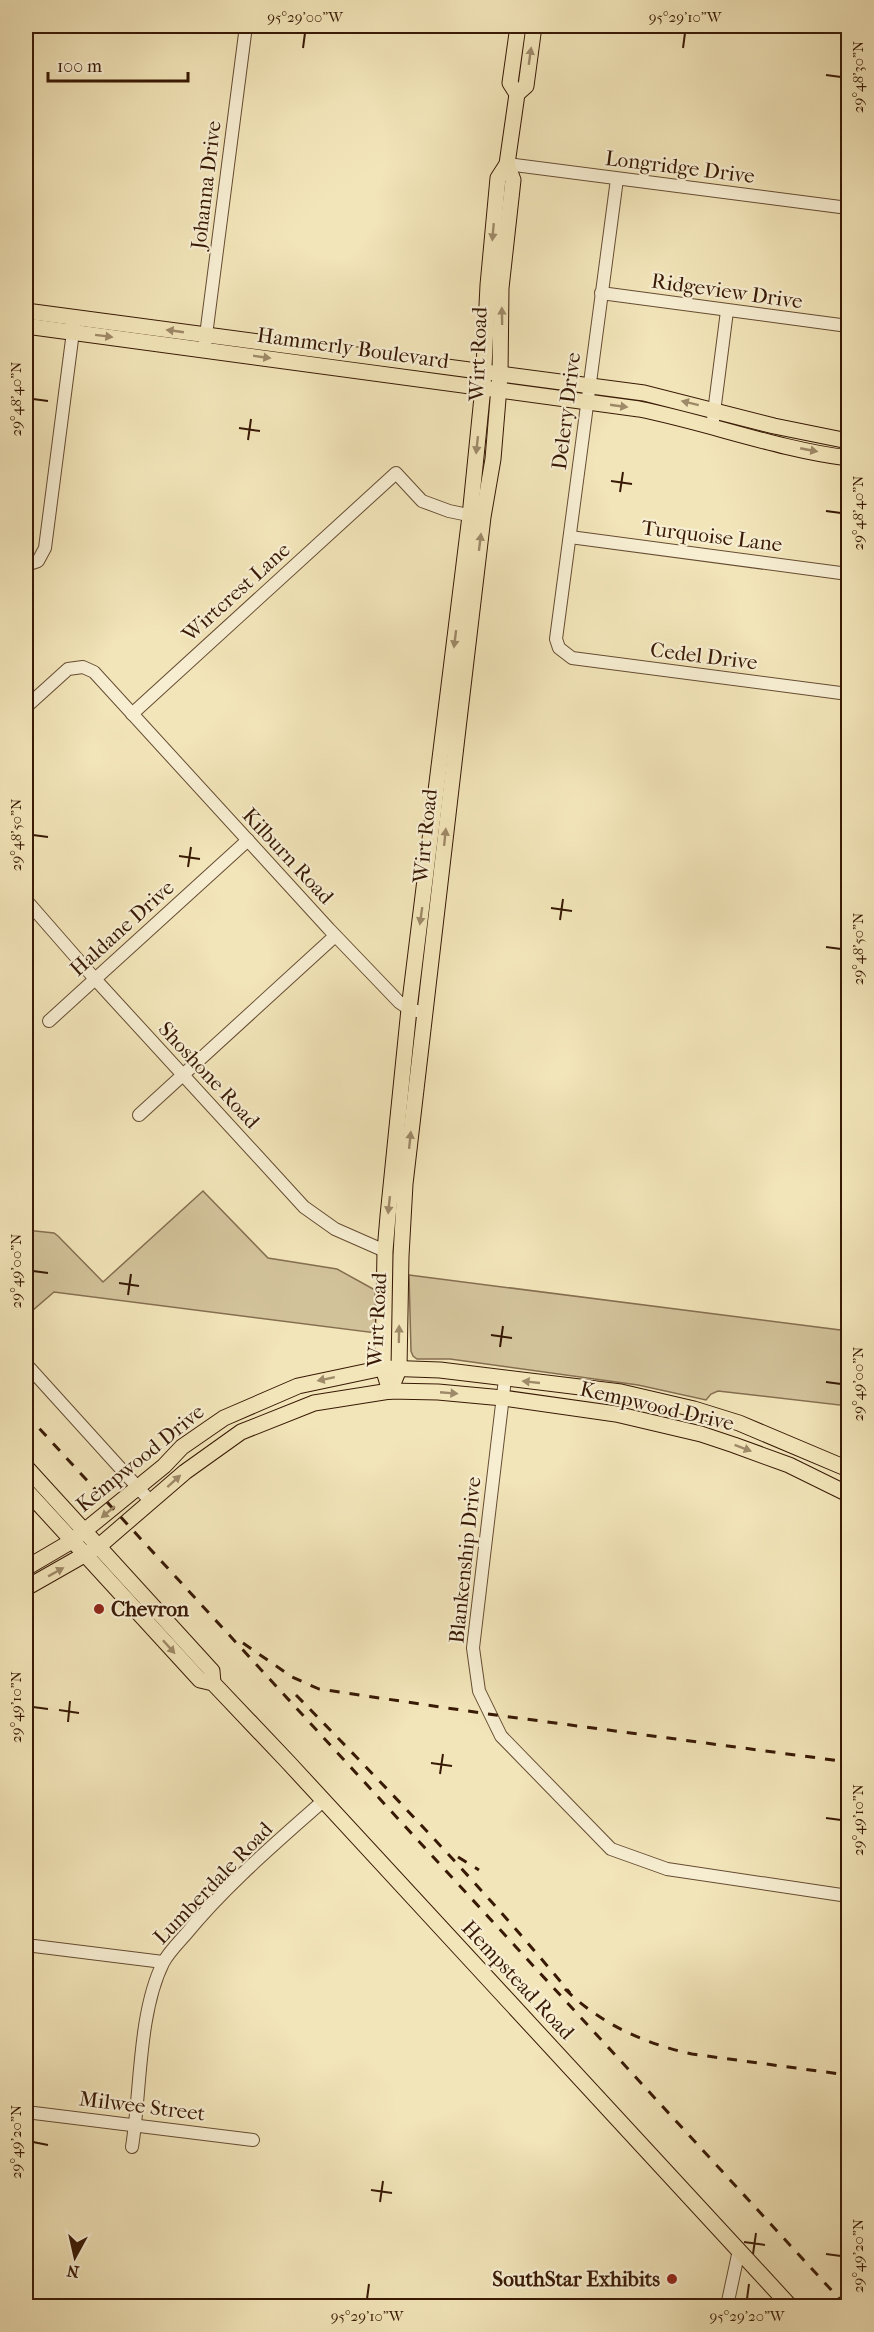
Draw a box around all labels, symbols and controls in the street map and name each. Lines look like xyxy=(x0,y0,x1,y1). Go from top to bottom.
text: 95°29'00"W xyxy=(267,8,344,26)
text: 95°29'10"W xyxy=(649,8,723,26)
text: 29°48'30"N xyxy=(849,40,867,113)
scale bar xyxy=(48,45,188,83)
one-way arrow xyxy=(525,46,534,65)
text: 100 m xyxy=(57,56,102,77)
street label: Johanna Drive xyxy=(186,119,226,253)
street label: Longridge Drive xyxy=(604,146,756,188)
one-way arrow xyxy=(488,222,498,241)
street label: Ridgeview Drive xyxy=(650,269,804,313)
street label: Wirt Road xyxy=(464,306,492,403)
one-way arrow xyxy=(497,307,507,326)
street label: Hammerly Boulevard xyxy=(256,323,451,373)
one-way arrow xyxy=(166,326,185,335)
one-way arrow xyxy=(95,331,114,341)
street label: Delery Drive xyxy=(547,351,585,471)
one-way arrow xyxy=(252,352,271,361)
text: 29°48'40"N xyxy=(7,361,25,437)
one-way arrow xyxy=(680,398,699,408)
one-way arrow xyxy=(609,402,628,411)
one-way arrow xyxy=(472,436,482,455)
one-way arrow xyxy=(799,446,818,455)
text: 29°48'40"N xyxy=(849,475,867,551)
street label: Turquoise Lane xyxy=(640,515,784,557)
one-way arrow xyxy=(475,533,485,552)
street label: Wirtcrest Lane xyxy=(177,537,295,647)
one-way arrow xyxy=(450,629,459,648)
street label: Cedel Drive xyxy=(649,638,759,674)
street label: Wirt Road xyxy=(408,787,442,885)
text: 29°48'50"N xyxy=(7,798,25,871)
street label: Kilburn Road xyxy=(238,803,339,909)
one-way arrow xyxy=(441,827,450,846)
street label: Haldane Drive xyxy=(65,875,179,981)
one-way arrow xyxy=(416,906,426,925)
text: 29°48'50"N xyxy=(849,912,867,985)
street label: Shoshone Road xyxy=(154,1017,265,1134)
one-way arrow xyxy=(405,1130,415,1149)
one-way arrow xyxy=(384,1195,394,1214)
text: 29°49'00"N xyxy=(7,1233,25,1308)
street label: Wirt Road xyxy=(362,1272,391,1369)
one-way arrow xyxy=(394,1325,404,1344)
text: 29°49'00"N xyxy=(849,1346,867,1421)
one-way arrow xyxy=(317,1375,335,1385)
one-way arrow xyxy=(521,1377,540,1387)
street label: Kempwood Drive xyxy=(578,1377,736,1435)
one-way arrow xyxy=(439,1388,458,1398)
street label: Kempwood Drive xyxy=(71,1399,209,1517)
one-way arrow xyxy=(734,1443,752,1453)
one-way arrow xyxy=(166,1475,181,1488)
street label: Blankenship Drive xyxy=(444,1476,486,1644)
one-way arrow xyxy=(100,1505,116,1518)
one-way arrow xyxy=(48,1567,65,1577)
place label: Chevron xyxy=(111,1597,190,1621)
marker: Chevron xyxy=(92,1602,106,1616)
one-way arrow xyxy=(162,1639,175,1654)
text: 29°49'10"N xyxy=(7,1671,25,1743)
text: 29°49'10"N xyxy=(849,1784,867,1856)
street label: Lumberdale Road xyxy=(149,1817,278,1949)
street label: Hempstead Road xyxy=(457,1916,580,2045)
street label: Milwee Street xyxy=(78,2086,207,2126)
text: 29°49'20"N xyxy=(7,2104,25,2179)
text: 29°49'20"N xyxy=(849,2218,867,2293)
north arrow xyxy=(45,2227,105,2287)
text: N xyxy=(65,2261,80,2282)
place label: SouthStar Exhibits xyxy=(492,2267,660,2291)
marker: SouthStar Exhibits xyxy=(665,2272,679,2286)
text: 95°29'10"W xyxy=(331,2307,405,2325)
text: 95°29'20"W xyxy=(709,2307,786,2325)

